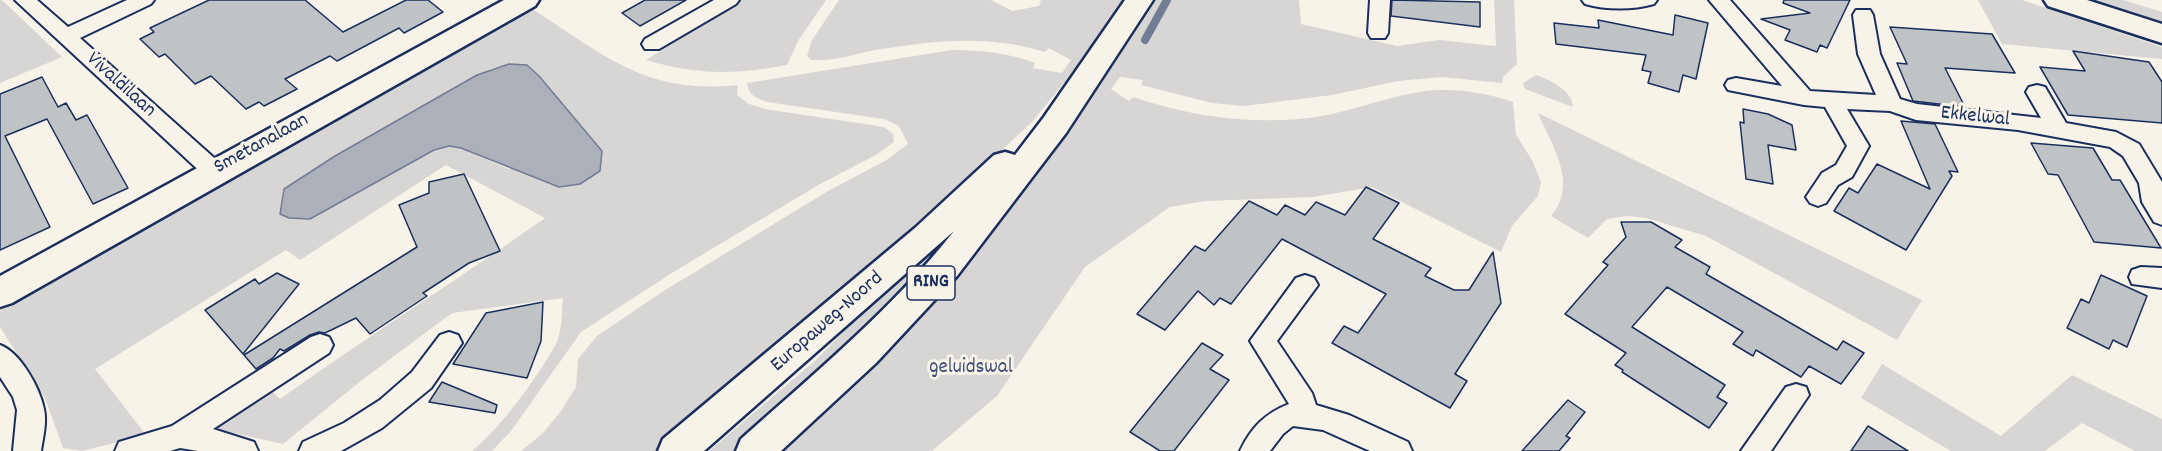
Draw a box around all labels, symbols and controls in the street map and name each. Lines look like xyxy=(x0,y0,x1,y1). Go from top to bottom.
street label: Vivaldilaan xyxy=(80,48,160,124)
street label: Ekkelwal xyxy=(1939,102,2011,134)
street label: Smetanalaan xyxy=(210,109,314,181)
road number: RING xyxy=(907,266,955,300)
street label: Europaweg-Noord xyxy=(766,267,890,379)
park label: geluidswal xyxy=(929,356,1013,382)

